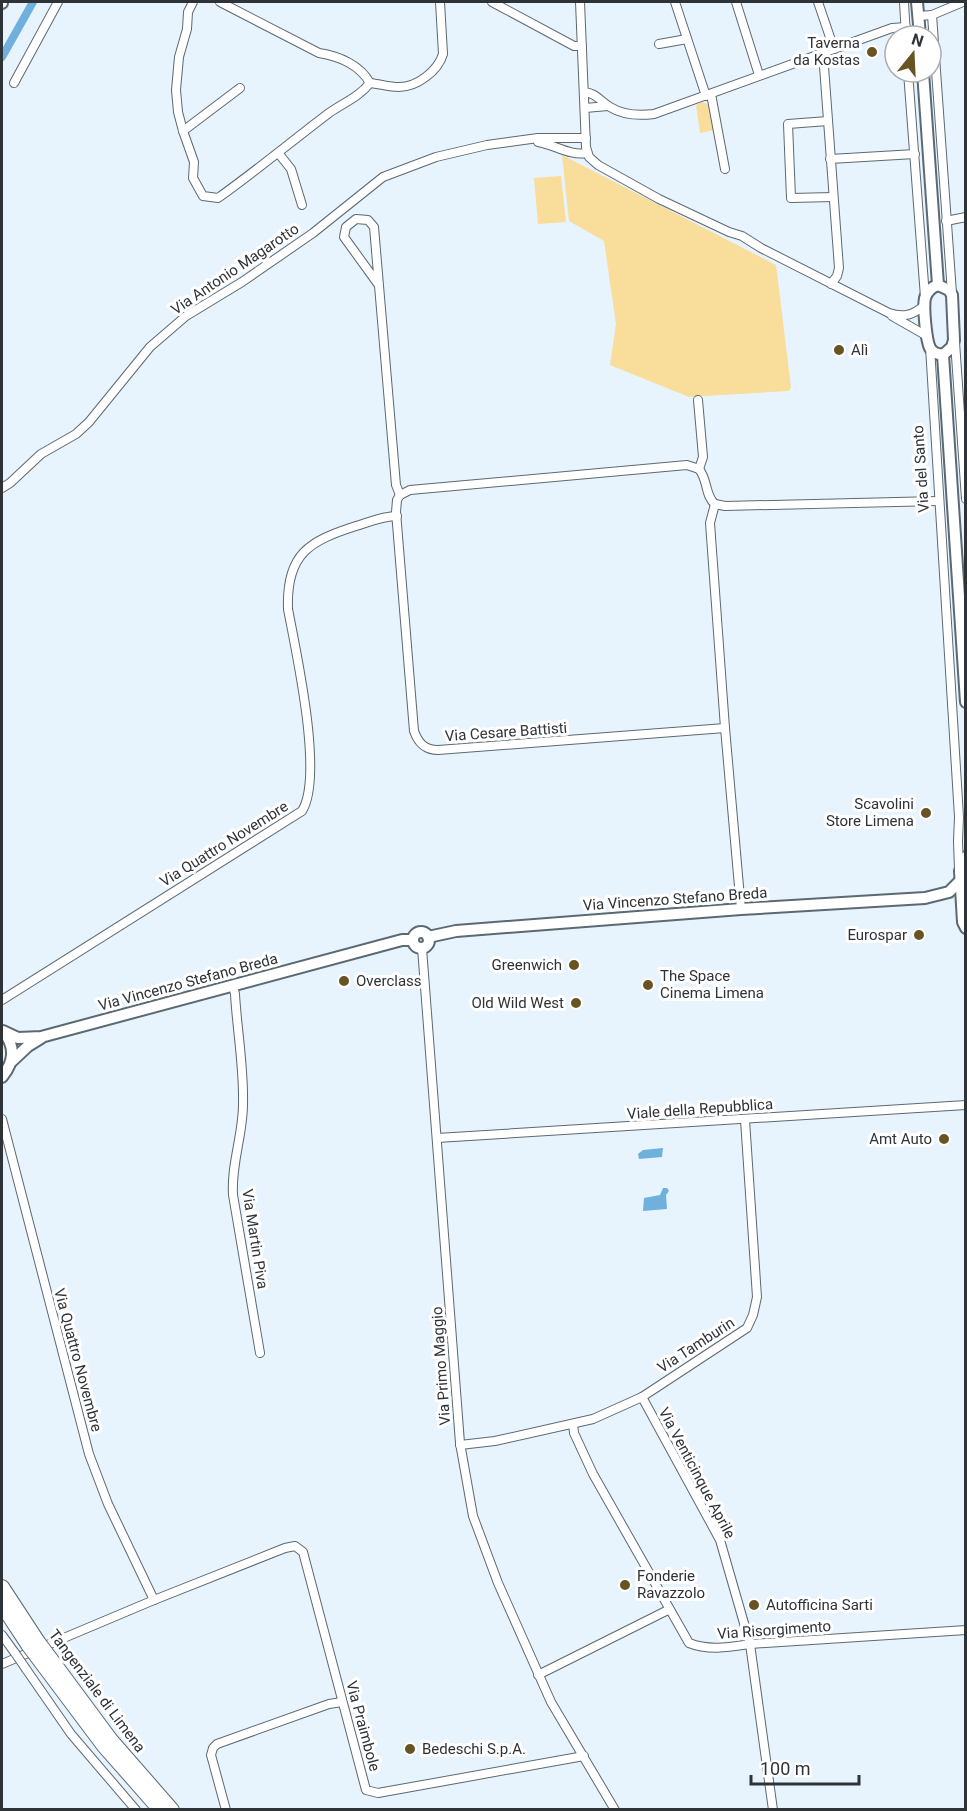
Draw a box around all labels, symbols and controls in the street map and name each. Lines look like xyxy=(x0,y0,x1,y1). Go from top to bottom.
north arrow xyxy=(883,24,943,84)
text: N xyxy=(909,29,926,51)
place label: Taverna da Kostas xyxy=(793,34,860,69)
marker: Taverna da Kostas xyxy=(865,45,879,59)
street label: Via Antonio Magarotto xyxy=(168,220,302,318)
place label: Alì xyxy=(851,341,868,359)
marker: Alì xyxy=(832,343,846,357)
street label: Via del Santo xyxy=(909,425,933,513)
street label: Via Cesare Battisti xyxy=(444,719,568,745)
place label: Scavolini Store Limena xyxy=(826,795,914,830)
street label: Via Quattro Novembre xyxy=(157,797,291,891)
marker: Scavolini Store Limena xyxy=(919,806,933,820)
street label: Via Vincenzo Stefano Breda xyxy=(582,884,768,914)
place label: Eurospar xyxy=(847,926,907,944)
marker: Eurospar xyxy=(912,928,926,942)
street label: Via Vincenzo Stefano Breda xyxy=(96,949,280,1015)
place label: Greenwich xyxy=(492,956,562,974)
marker: Greenwich xyxy=(567,958,581,972)
place label: The Space Cinema Limena xyxy=(660,967,764,1002)
place label: Overclass xyxy=(356,972,422,990)
marker: Overclass xyxy=(337,974,351,988)
marker: The Space Cinema Limena xyxy=(641,978,655,992)
place label: Old Wild West xyxy=(471,994,564,1012)
marker: Old Wild West xyxy=(569,996,583,1010)
street label: Viale della Repubblica xyxy=(626,1095,774,1123)
place label: Amt Auto xyxy=(869,1130,932,1148)
marker: Amt Auto xyxy=(937,1132,951,1146)
street label: Via Martin Piva xyxy=(238,1188,272,1290)
street label: Via Quattro Novembre xyxy=(50,1286,106,1434)
street label: Via Primo Maggio xyxy=(428,1306,454,1426)
street label: Via Tamburin xyxy=(654,1314,738,1376)
street label: Via Venticinque Aprile xyxy=(655,1404,739,1542)
place label: Fonderie Ravazzolo xyxy=(637,1567,705,1602)
marker: Fonderie Ravazzolo xyxy=(618,1578,632,1592)
place label: Autofficina Sarti xyxy=(766,1596,873,1614)
marker: Autofficina Sarti xyxy=(747,1598,761,1612)
street label: Via Risorgimento xyxy=(717,1617,831,1643)
street label: Tangenziale di Limena xyxy=(45,1626,149,1756)
street label: Via Praimbole xyxy=(342,1679,384,1773)
place label: Bedeschi S.p.A. xyxy=(422,1740,526,1758)
marker: Bedeschi S.p.A. xyxy=(403,1742,417,1756)
scale bar xyxy=(751,1748,859,1786)
text: 100 m xyxy=(760,1758,811,1779)

